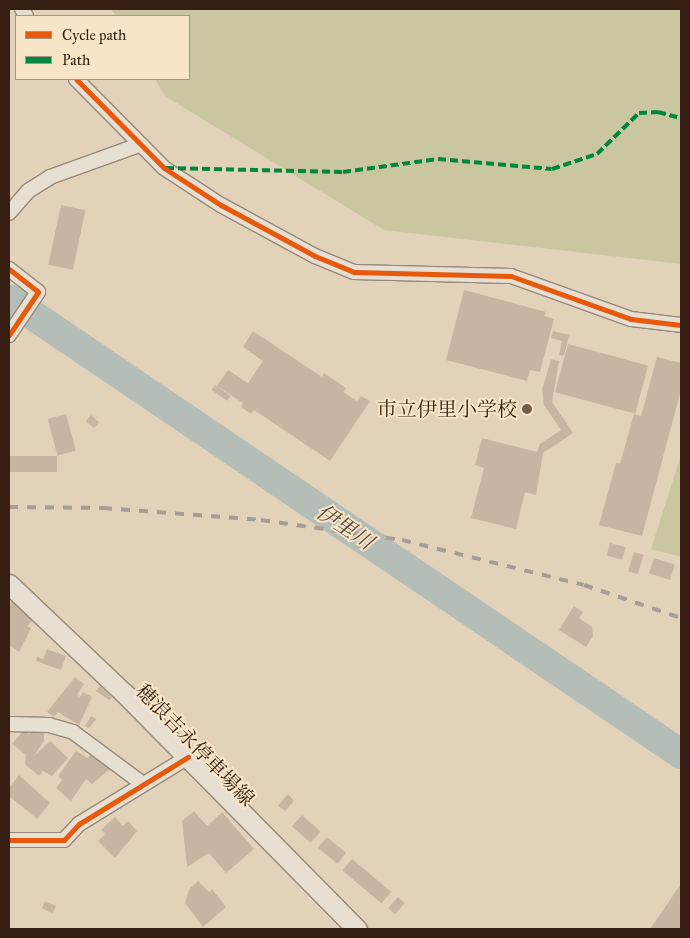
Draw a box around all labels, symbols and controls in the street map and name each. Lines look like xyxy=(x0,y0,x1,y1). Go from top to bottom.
legend xyxy=(15,15,190,80)
text: Cycle path xyxy=(62,26,126,44)
text: Path xyxy=(62,51,90,69)
place label: 市立伊里小学校 xyxy=(377,397,517,421)
marker: 市立伊里小学校 xyxy=(521,403,533,415)
water label: 伊里川 xyxy=(312,499,378,555)
street label: 穂浪吉永停車場線 xyxy=(131,679,259,811)

